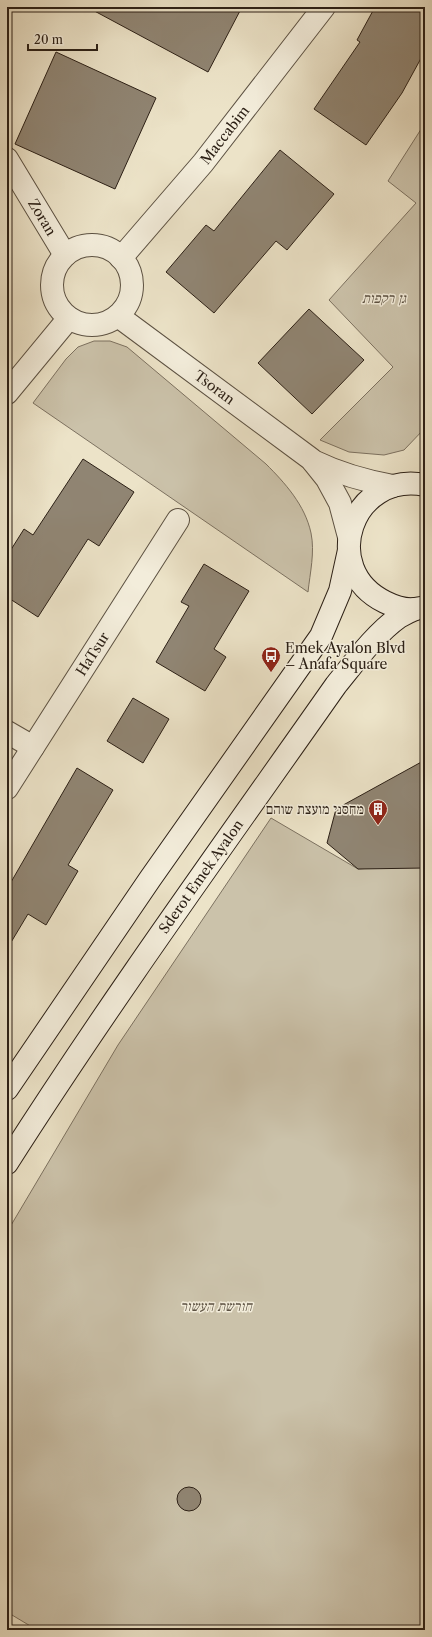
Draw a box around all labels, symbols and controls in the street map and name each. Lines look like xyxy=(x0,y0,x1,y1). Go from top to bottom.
scale bar xyxy=(28,26,97,52)
text: 20 m xyxy=(34,32,63,47)
street label: Maccabim xyxy=(196,102,253,168)
street label: Zoran xyxy=(24,195,60,239)
park label: גן רקפות xyxy=(362,289,407,307)
street label: Tsoran xyxy=(191,366,239,409)
street label: HaTsur xyxy=(72,629,113,679)
place label: Emek Ayalon Blvd – Anafa Square xyxy=(285,639,406,673)
bus stop icon: Emek Ayalon Blvd – Anafa Square xyxy=(260,645,282,673)
building icon: מחסני מועצת שוהם xyxy=(367,798,389,826)
place label: מחסני מועצת שוהם xyxy=(266,800,364,818)
street label: Sderot Emek Ayalon xyxy=(155,816,247,937)
park label: חורשת העשור xyxy=(180,1297,253,1315)

